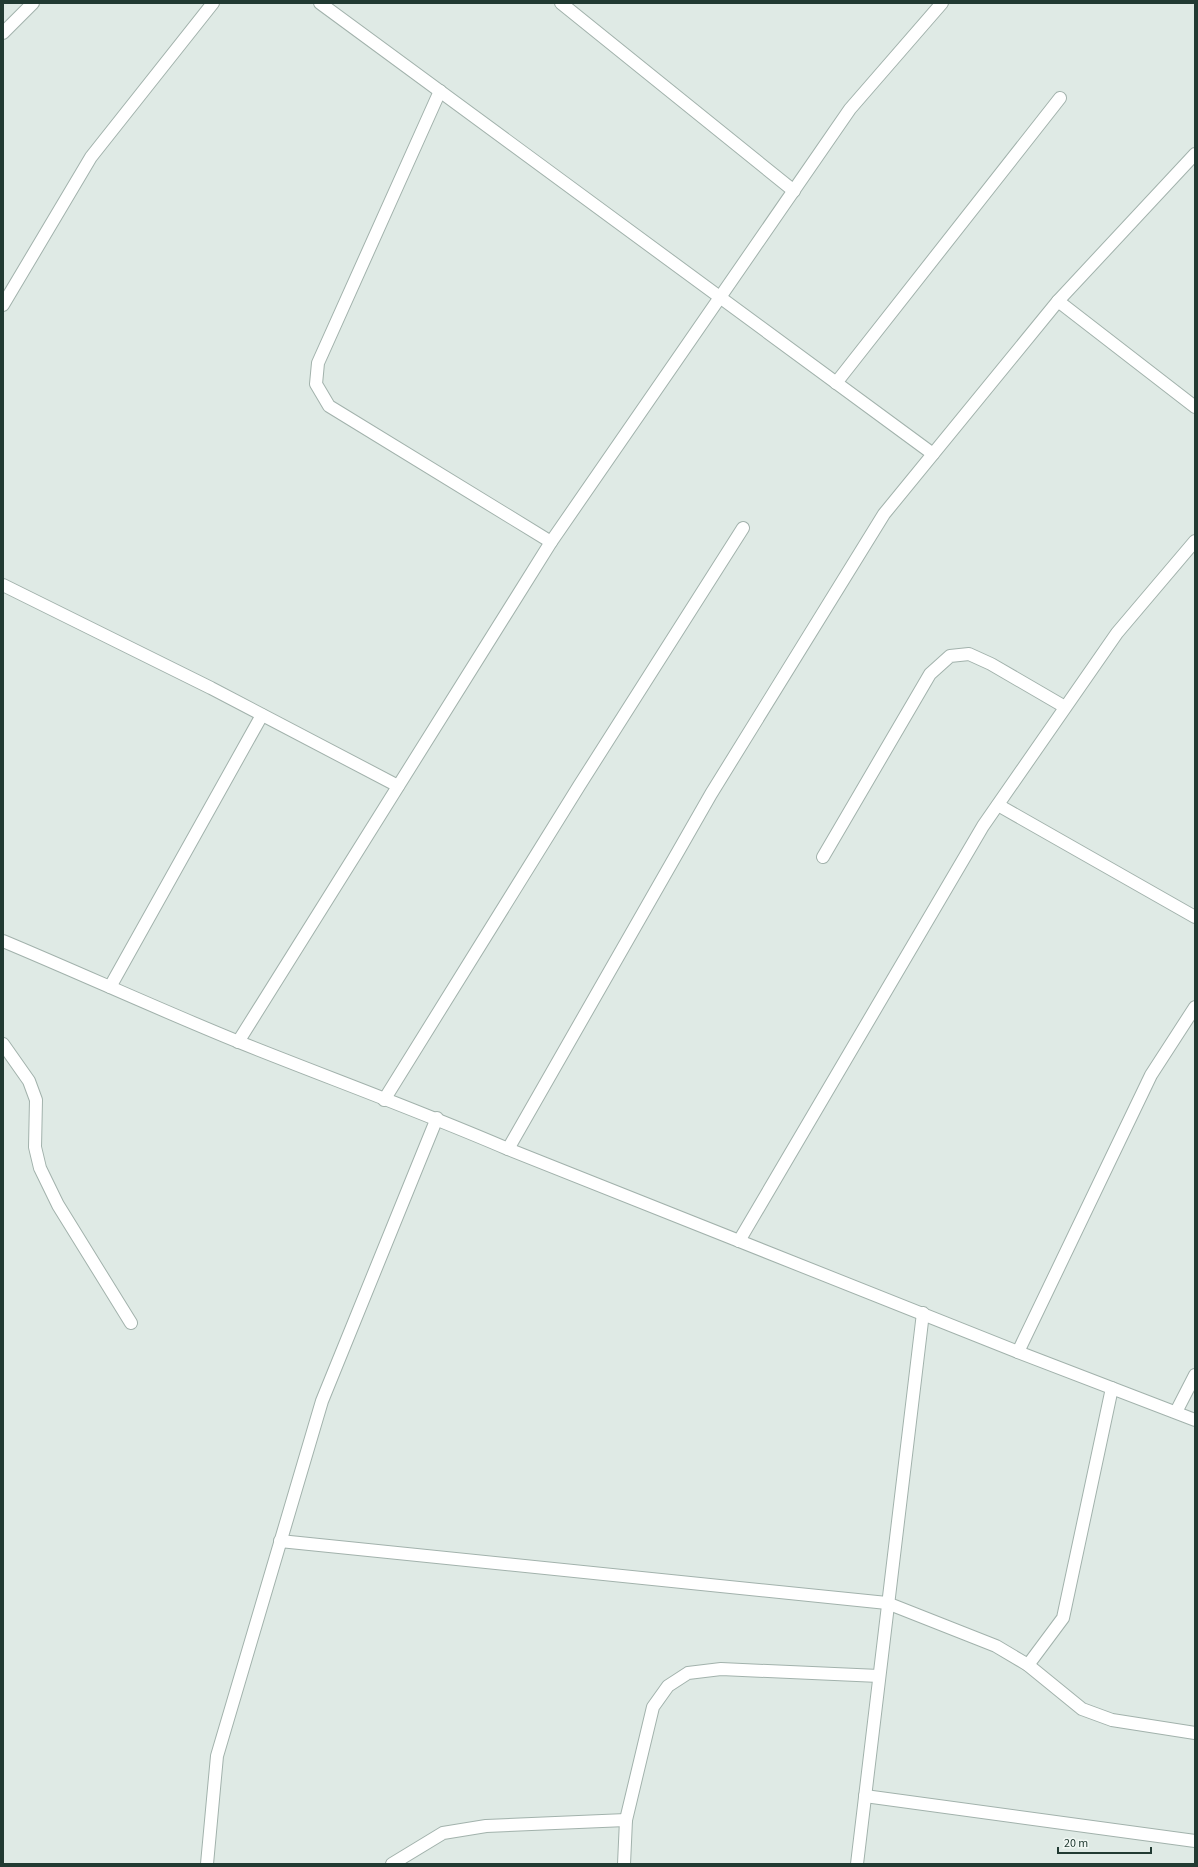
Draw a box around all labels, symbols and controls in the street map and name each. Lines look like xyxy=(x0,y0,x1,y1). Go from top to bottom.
scale bar xyxy=(1058,1829,1151,1855)
text: 20 m xyxy=(1064,1835,1088,1852)

